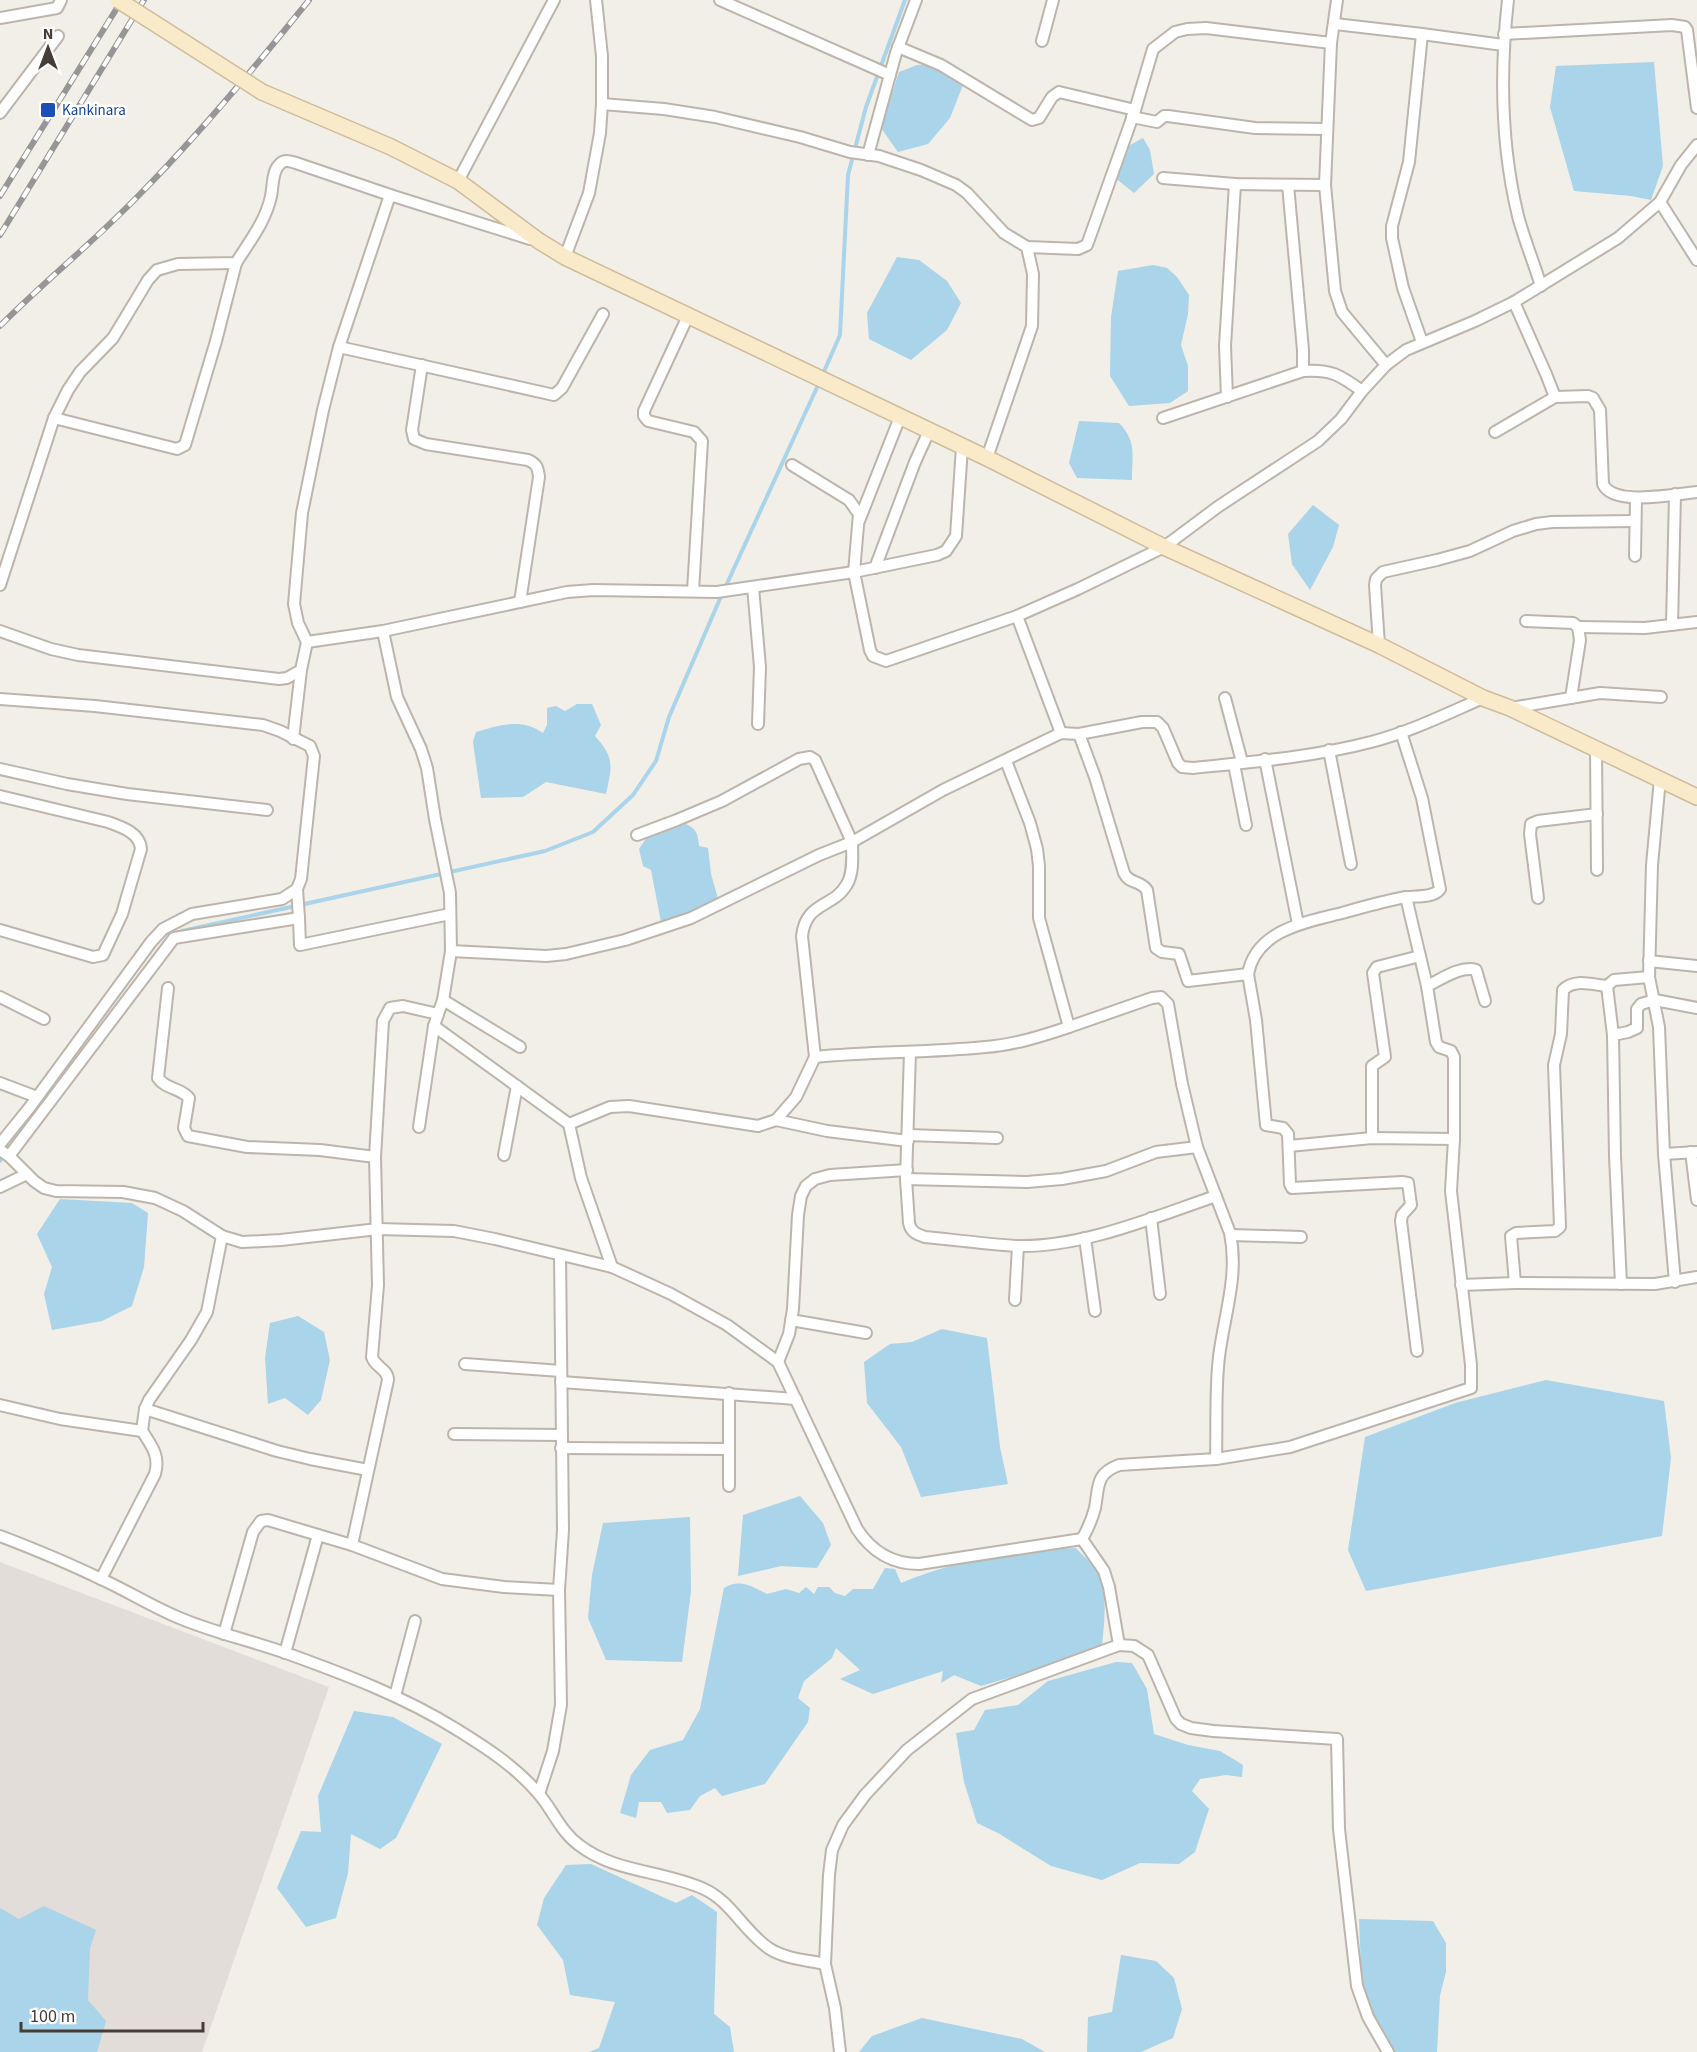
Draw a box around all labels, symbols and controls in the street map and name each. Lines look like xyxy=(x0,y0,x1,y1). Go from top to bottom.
north arrow xyxy=(18,18,78,78)
text: N xyxy=(43,23,53,45)
place label: Kankinara xyxy=(62,100,126,121)
marker: Kankinara xyxy=(39,101,57,119)
scale bar xyxy=(21,1995,202,2033)
text: 100 m xyxy=(30,2004,75,2029)

